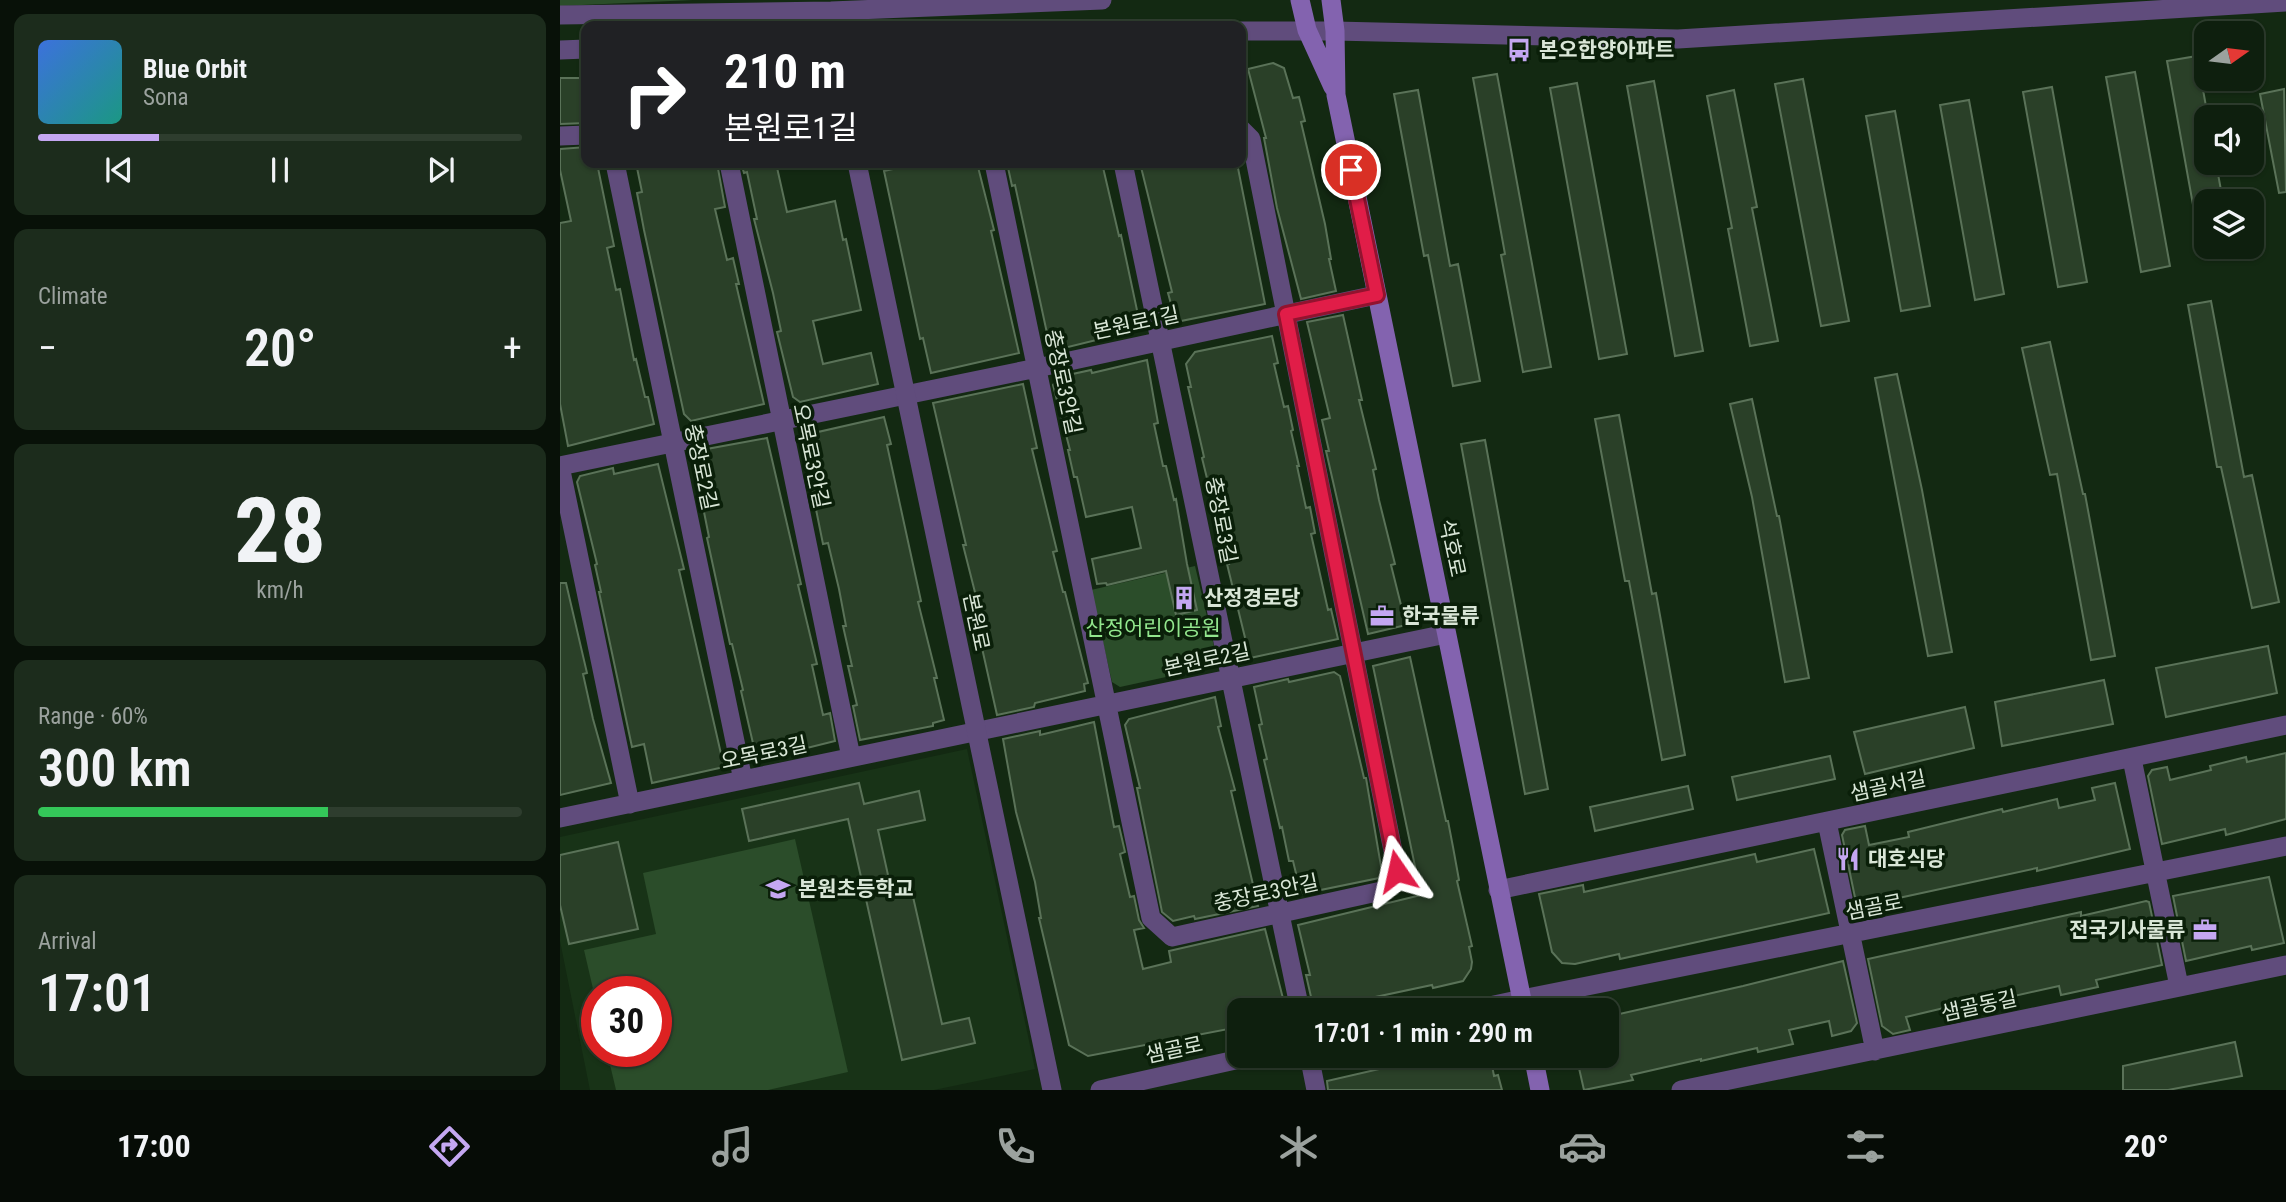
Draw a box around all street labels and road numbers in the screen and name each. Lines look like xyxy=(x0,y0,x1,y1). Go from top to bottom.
street label: 본원로1길 xyxy=(1091,302,1181,344)
street label: 충장로3안길 xyxy=(1040,327,1086,437)
street label: 오목로3안길 xyxy=(788,401,834,511)
street label: 충장로2길 xyxy=(680,422,722,512)
street label: 충장로3길 xyxy=(1201,475,1241,565)
street label: 석호로 xyxy=(1434,517,1470,579)
street label: 본원로 xyxy=(958,591,994,653)
street label: 본원로2길 xyxy=(1162,639,1252,681)
street label: 오목로3길 xyxy=(719,732,809,774)
street label: 샘골서길 xyxy=(1848,766,1928,806)
street label: 충장로3안길 xyxy=(1211,870,1321,916)
street label: 샘골로 xyxy=(1843,890,1905,924)
street label: 샘골동길 xyxy=(1939,986,2019,1026)
street label: 샘골로 xyxy=(1143,1032,1205,1068)

